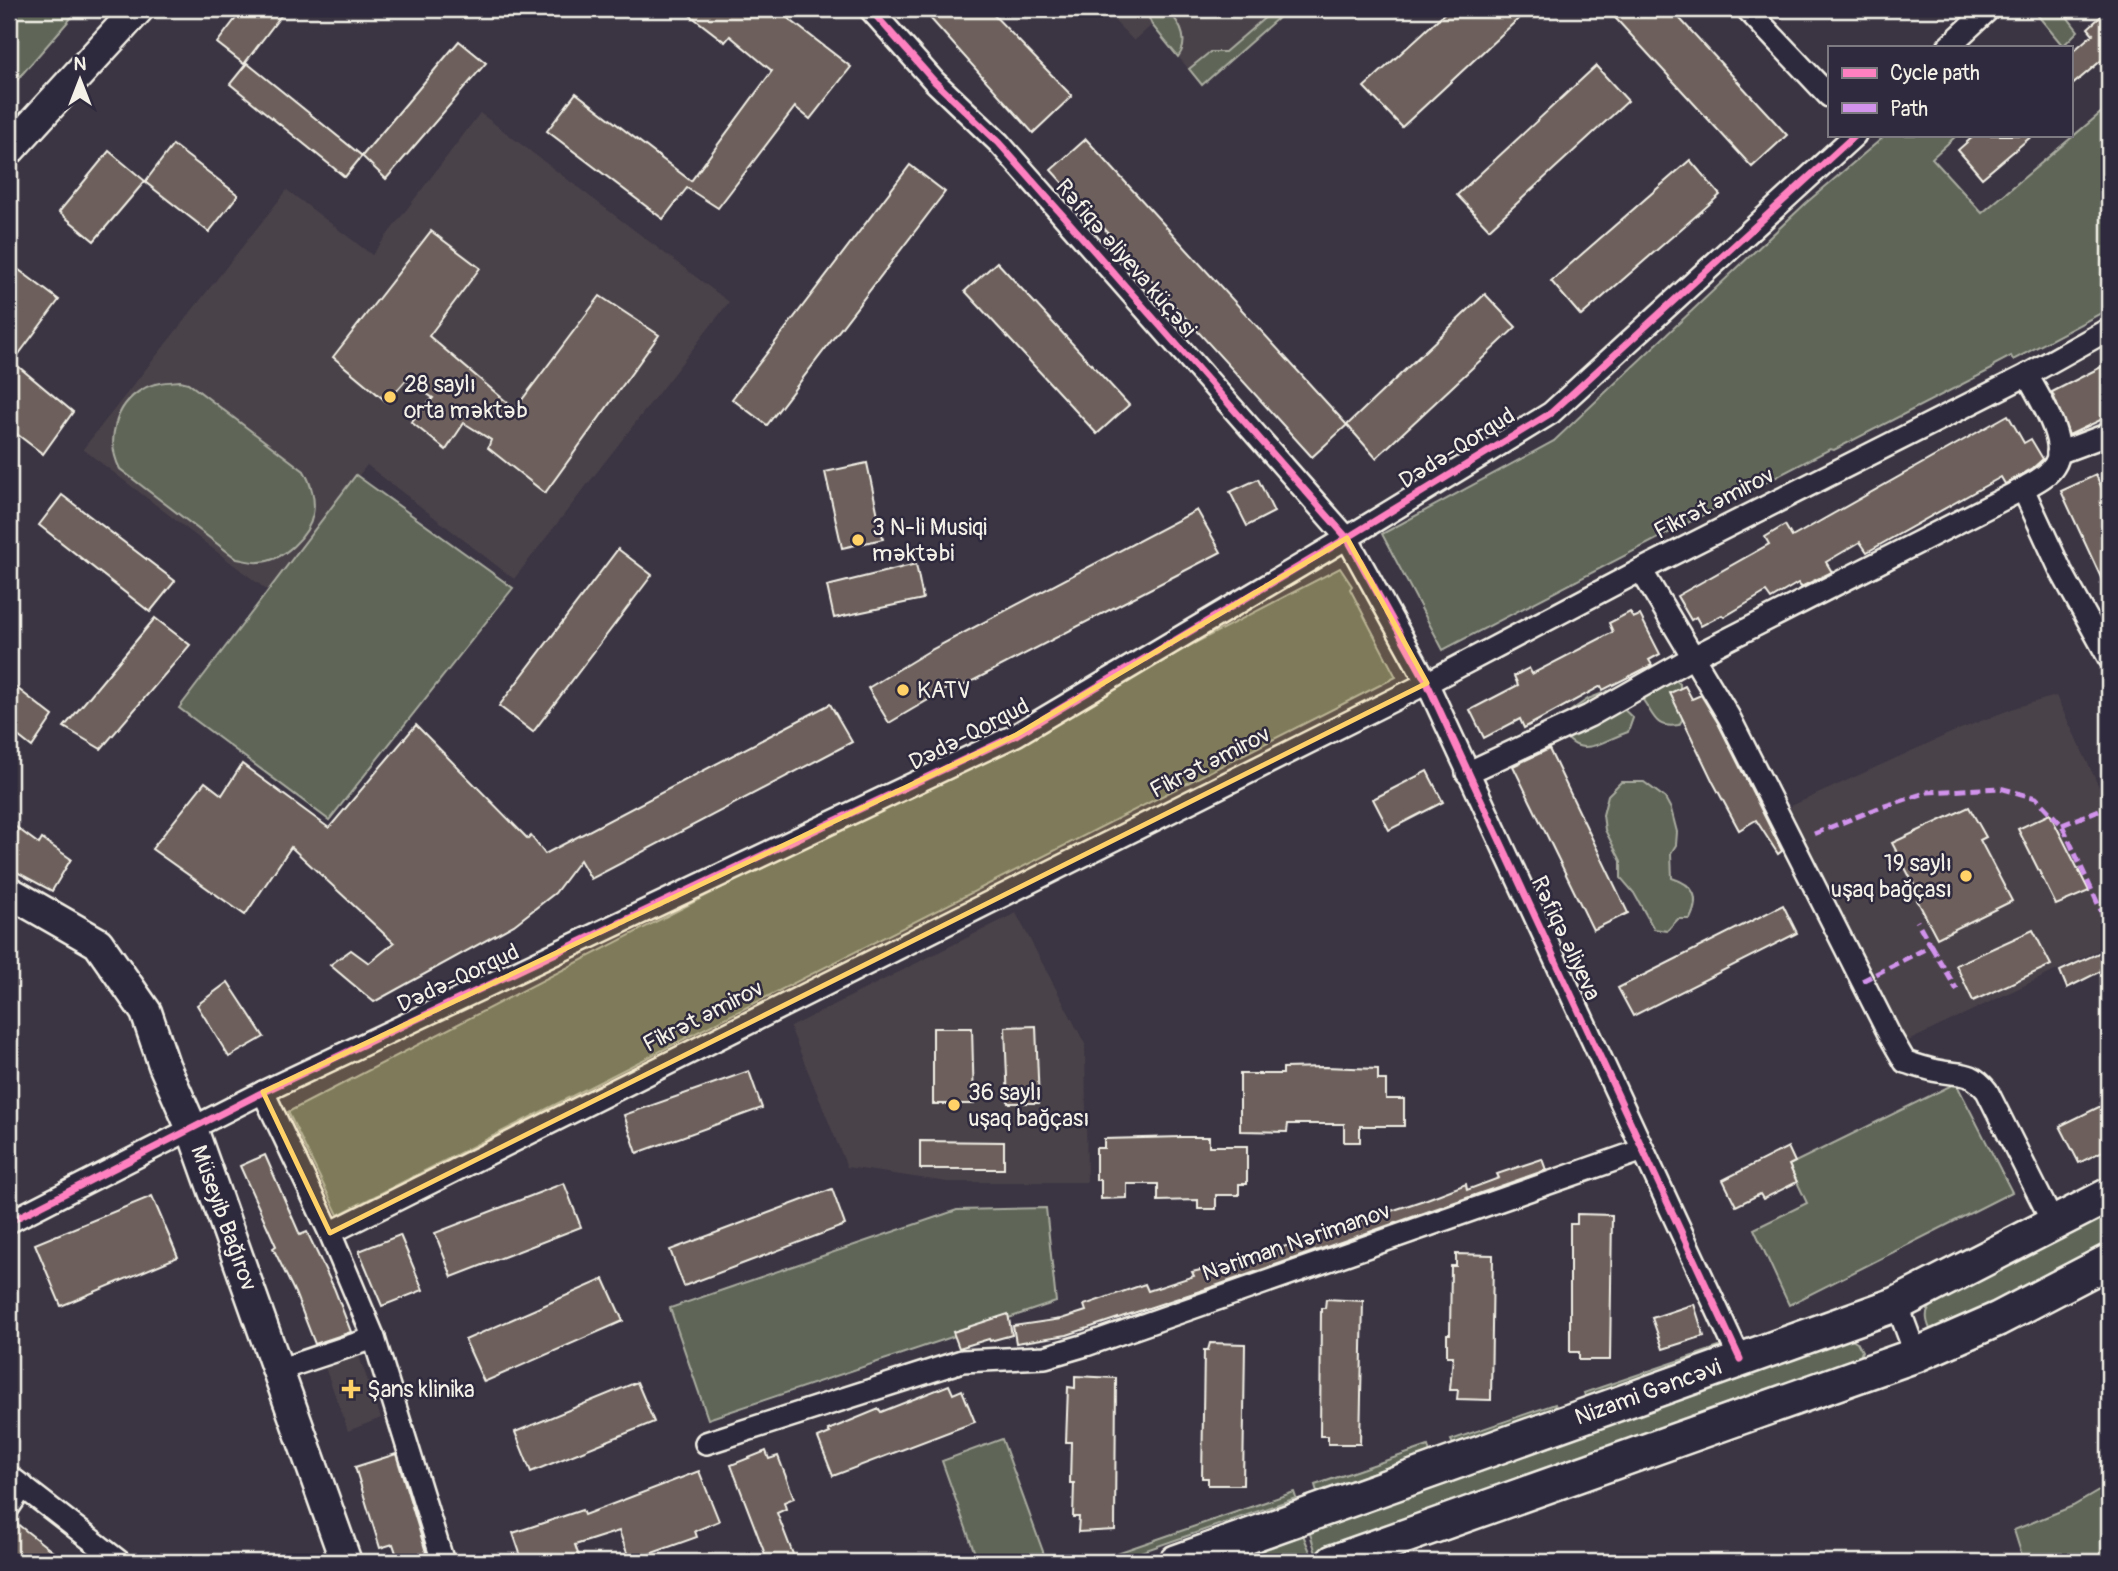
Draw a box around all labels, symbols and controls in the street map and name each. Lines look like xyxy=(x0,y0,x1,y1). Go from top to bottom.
north arrow xyxy=(46,46,116,116)
legend xyxy=(1828,46,2072,136)
text: N xyxy=(74,52,87,76)
text: Cycle path xyxy=(1890,60,1980,87)
text: Path xyxy=(1890,96,1928,123)
street label: Rəfiqə Əliyeva küçəsi xyxy=(1049,173,1203,343)
place label: 28 saylı orta məktəb xyxy=(404,370,528,425)
marker: 28 saylı orta məktəb xyxy=(382,389,398,405)
street label: Dədə-Qorqud xyxy=(1394,401,1520,495)
street label: Fikrət Əmirov xyxy=(1649,460,1779,546)
place label: 3 N-li Musiqi məktəbi xyxy=(872,513,987,568)
marker: 3 N-li Musiqi məktəbi xyxy=(850,532,866,548)
place label: KATV xyxy=(917,676,971,705)
marker: KATV xyxy=(895,682,911,698)
street label: Dədə-Qorqud xyxy=(904,691,1034,777)
street label: Fikrət Əmirov xyxy=(1145,719,1275,805)
place label: 19 saylı uşaq bağçası xyxy=(1831,849,1952,904)
marker: 19 saylı uşaq bağçası xyxy=(1958,868,1974,884)
street label: Rəfiqə Əliyeva xyxy=(1525,871,1607,1005)
street label: Dədə-Qorqud xyxy=(392,937,524,1019)
street label: Fikrət Əmirov xyxy=(638,973,768,1059)
place label: 36 saylı uşaq bağçası xyxy=(968,1078,1089,1133)
marker: 36 saylı uşaq bağçası xyxy=(946,1097,962,1113)
street label: Müseyib Bağırov xyxy=(184,1141,264,1295)
street label: Nəriman Nərimanov xyxy=(1198,1196,1394,1288)
street label: Nizami Gəncəvi xyxy=(1571,1352,1725,1432)
place label: Şans klinika xyxy=(367,1375,475,1404)
marker: Şans klinika xyxy=(341,1379,361,1399)

